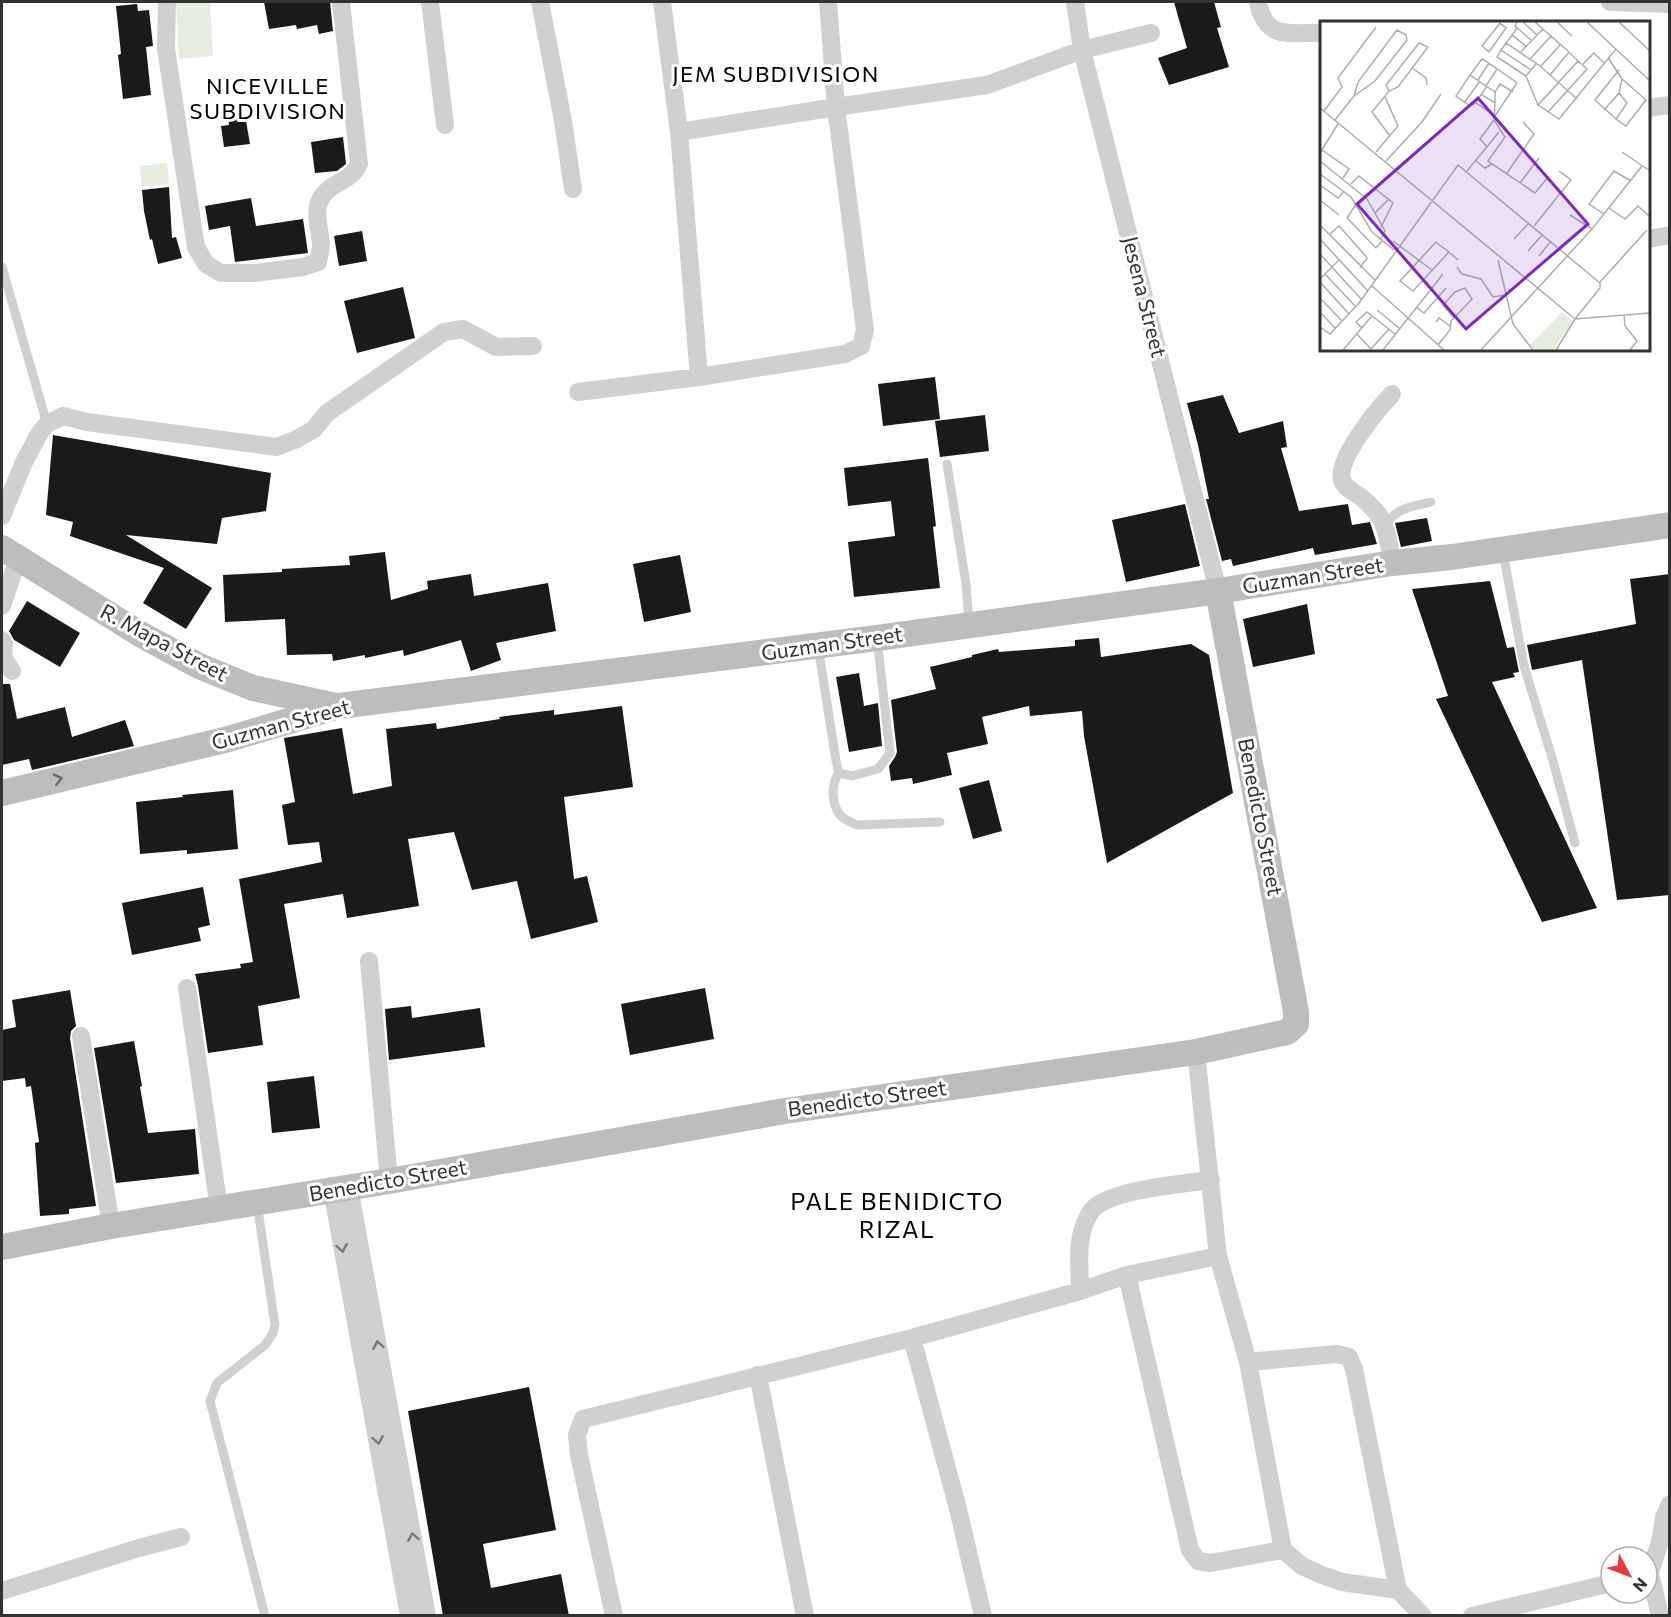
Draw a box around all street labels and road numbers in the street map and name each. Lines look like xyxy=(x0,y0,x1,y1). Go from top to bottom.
street label: Jesena Street xyxy=(1118,233,1173,360)
street label: Guzman Street xyxy=(1241,551,1385,598)
street label: R. Mapa Street xyxy=(97,598,233,686)
street label: Guzman Street xyxy=(760,620,904,665)
street label: Guzman Street xyxy=(209,693,353,754)
street label: Benedicto Street xyxy=(1234,736,1289,898)
street label: Benedicto Street xyxy=(786,1074,948,1121)
street label: Benedicto Street xyxy=(307,1153,469,1206)

